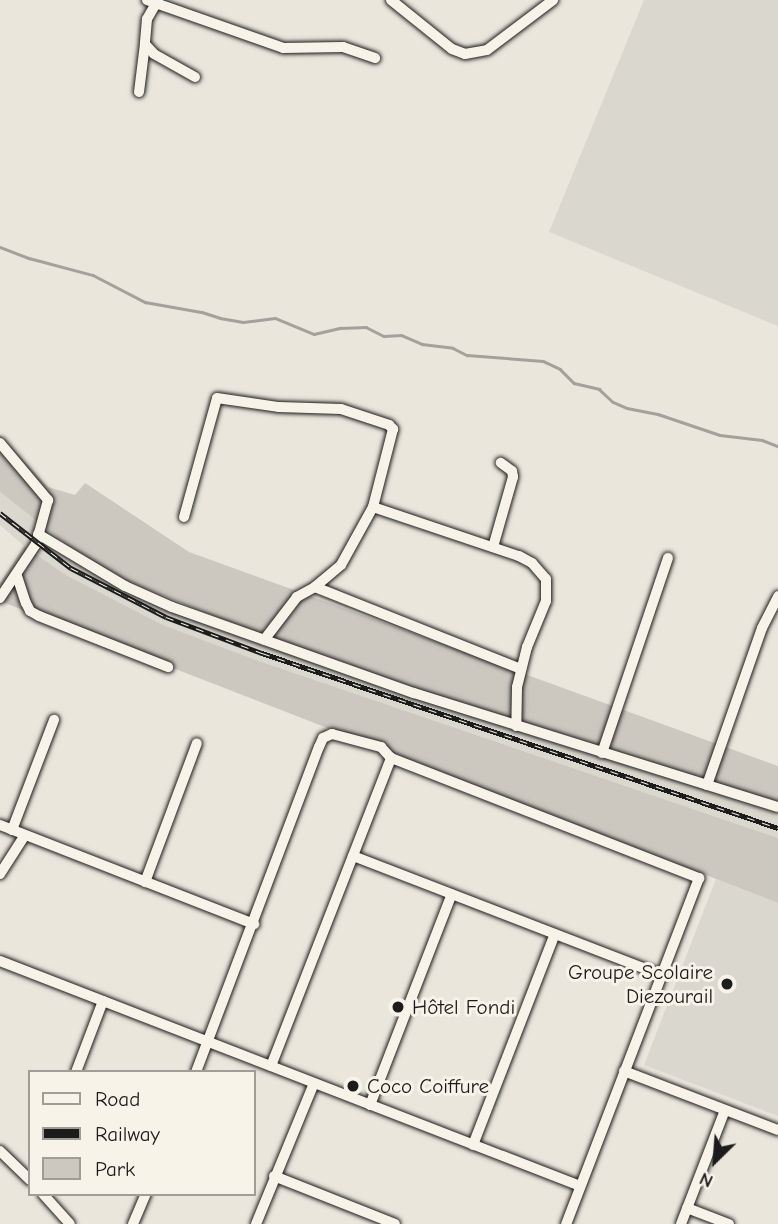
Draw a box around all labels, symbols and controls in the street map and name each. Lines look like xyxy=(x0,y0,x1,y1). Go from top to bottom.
place label: Groupe Scolaire Diezourail xyxy=(568,959,713,1009)
marker: Groupe Scolaire Diezourail xyxy=(719,976,735,992)
place label: Hôtel Fondi xyxy=(412,994,515,1020)
marker: Hôtel Fondi xyxy=(390,999,406,1015)
legend xyxy=(28,1070,256,1196)
place label: Coco Coiffure xyxy=(367,1073,489,1099)
marker: Coco Coiffure xyxy=(345,1078,361,1094)
text: Road xyxy=(95,1087,140,1111)
text: Railway xyxy=(95,1122,160,1146)
north arrow xyxy=(680,1126,750,1196)
text: Park xyxy=(95,1157,135,1181)
text: N xyxy=(696,1167,716,1193)

